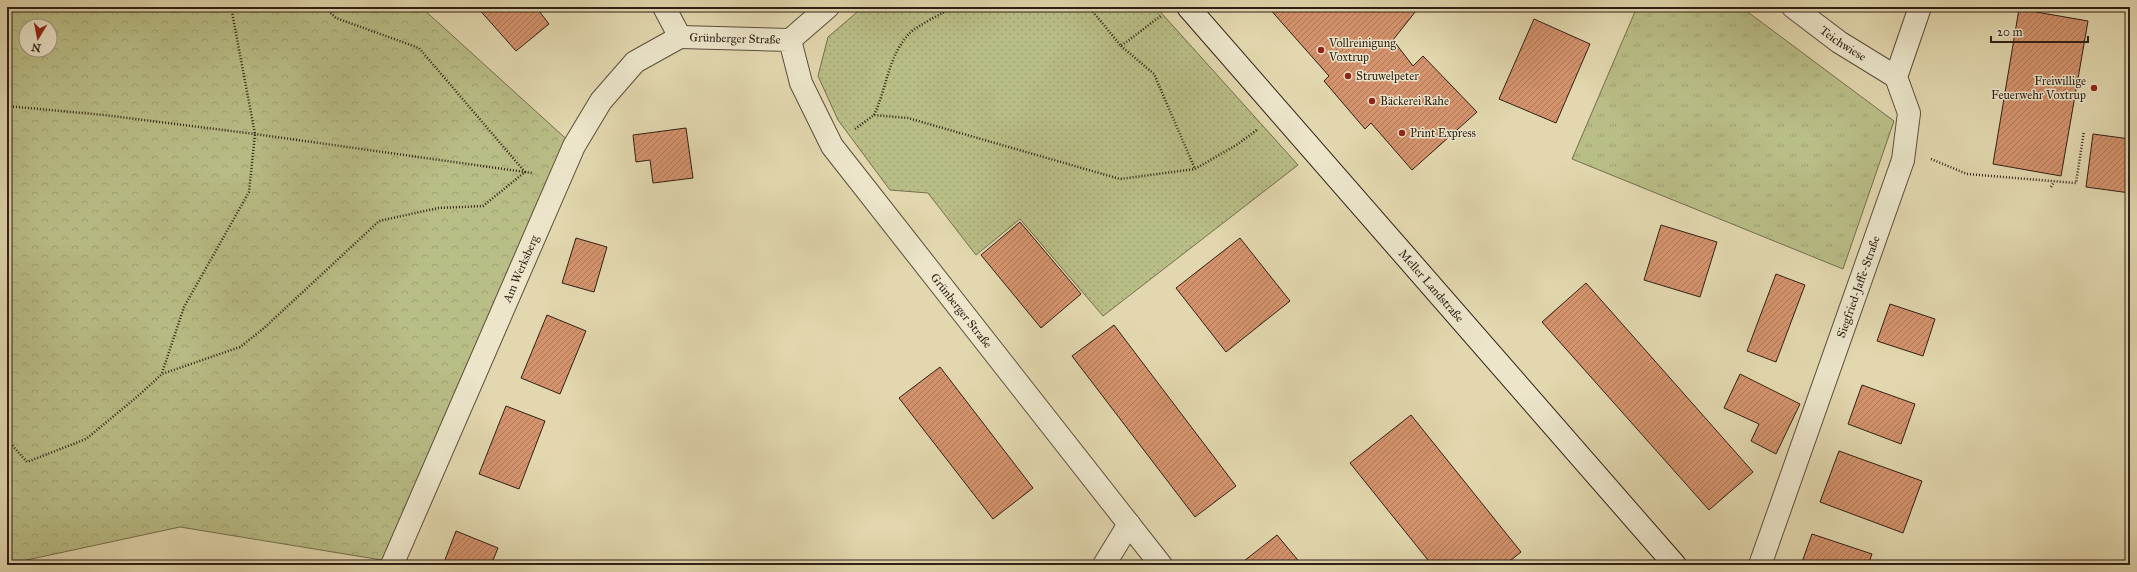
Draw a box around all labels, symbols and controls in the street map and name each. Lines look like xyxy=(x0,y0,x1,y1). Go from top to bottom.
north arrow xyxy=(18,18,58,58)
scale bar xyxy=(1991,18,2088,44)
street label: Teichwiese xyxy=(1817,23,1869,64)
text: 20 m xyxy=(1997,25,2023,39)
street label: Grünberger Straße xyxy=(689,30,781,47)
place label: Vollreinigung Voxtrup xyxy=(1328,36,1396,64)
text: N xyxy=(30,40,42,55)
marker: Vollreinigung Voxtrup xyxy=(1316,45,1326,55)
place label: Struwelpeter xyxy=(1356,69,1419,83)
marker: Struwelpeter xyxy=(1343,71,1353,81)
place label: Freiwillige Feuerwehr Voxtrup xyxy=(1991,74,2086,102)
marker: Freiwillige Feuerwehr Voxtrup xyxy=(2089,83,2099,93)
place label: Bäckerei Rahe xyxy=(1380,94,1449,108)
marker: Bäckerei Rahe xyxy=(1367,96,1377,106)
place label: Print Express xyxy=(1410,126,1476,140)
marker: Print Express xyxy=(1397,128,1407,138)
street label: Am Werksberg xyxy=(500,233,543,305)
street label: Siegfried-Jaffe-Straße xyxy=(1834,234,1883,340)
street label: Meller Landstraße xyxy=(1396,247,1467,325)
street label: Grünberger Straße xyxy=(928,270,995,351)

